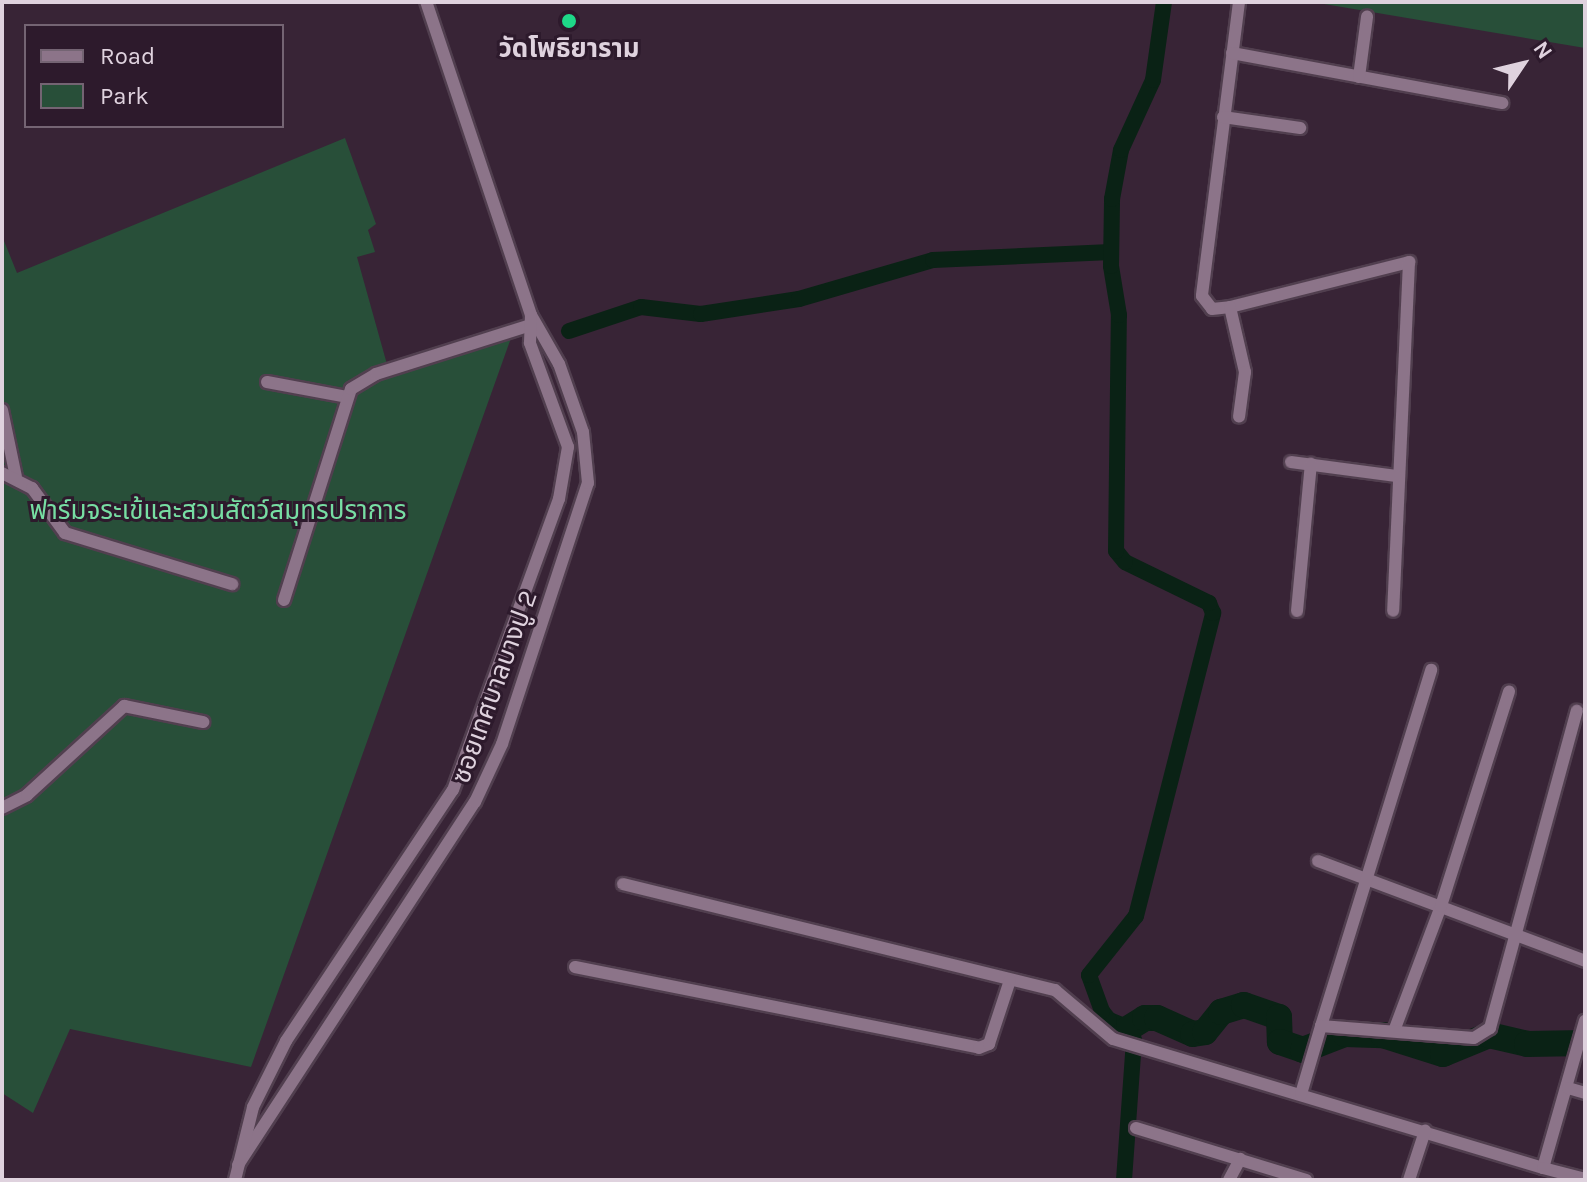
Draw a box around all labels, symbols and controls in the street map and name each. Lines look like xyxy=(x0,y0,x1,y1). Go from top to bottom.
marker: วัดโพธิยาราม xyxy=(560,12,578,30)
legend xyxy=(24,24,284,128)
north arrow xyxy=(1483,24,1563,104)
place label: วัดโพธิยาราม xyxy=(498,33,640,65)
text: N xyxy=(1527,36,1558,64)
text: Road xyxy=(100,42,155,70)
text: Park xyxy=(100,82,149,110)
park label: ฟาร์มจระเข้และสวนสัตว์สมุทรปราการ xyxy=(30,495,406,527)
street label: ซอยเทศบาลบางปู 2 xyxy=(446,586,544,788)

